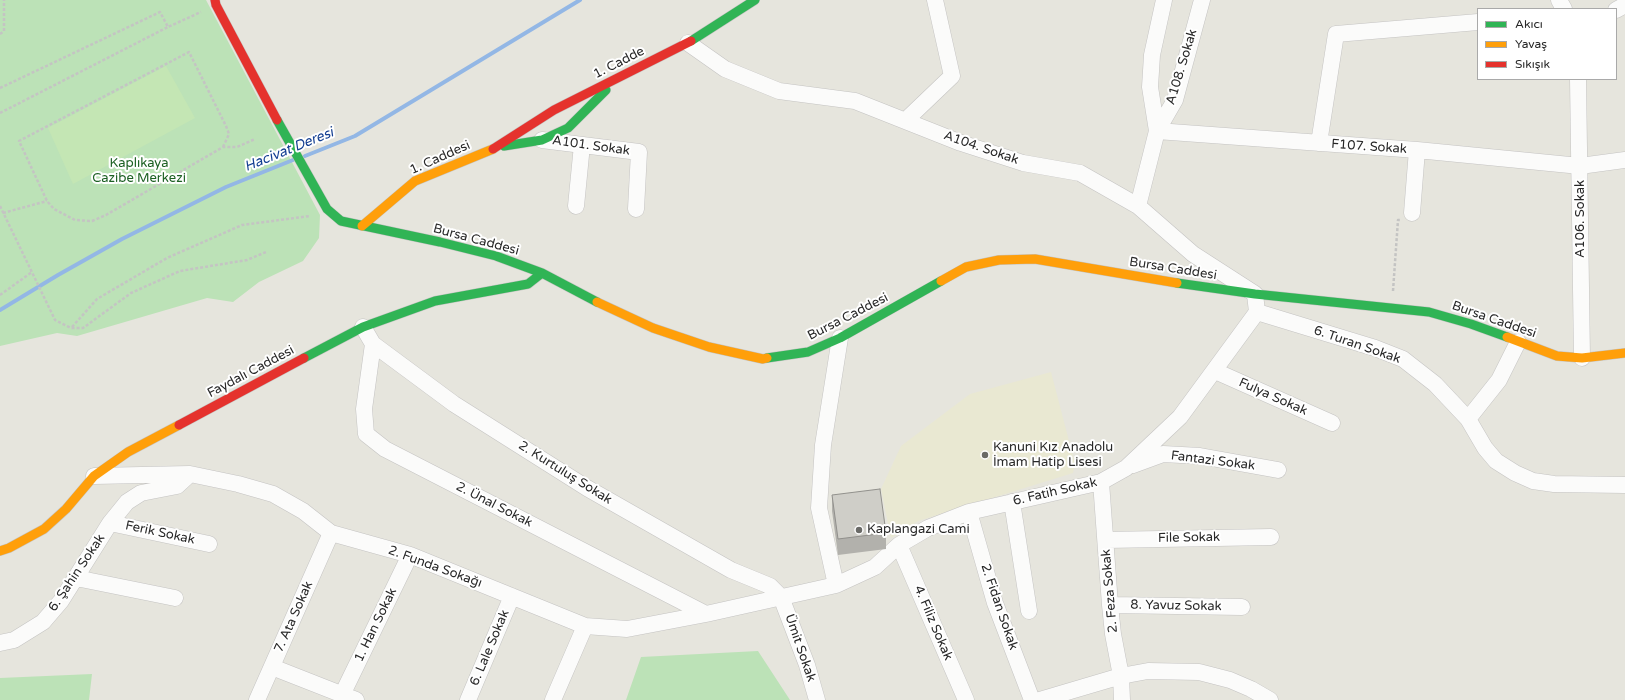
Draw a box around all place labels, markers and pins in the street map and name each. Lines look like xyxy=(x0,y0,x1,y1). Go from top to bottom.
place label: Kanuni Kız Anadolu İmam Hatip Lisesi xyxy=(993,440,1113,471)
marker: Kanuni Kız Anadolu İmam Hatip Lisesi xyxy=(980,450,990,460)
place label: Kaplangazi Cami xyxy=(867,522,970,538)
marker: Kaplangazi Cami xyxy=(854,525,864,535)

